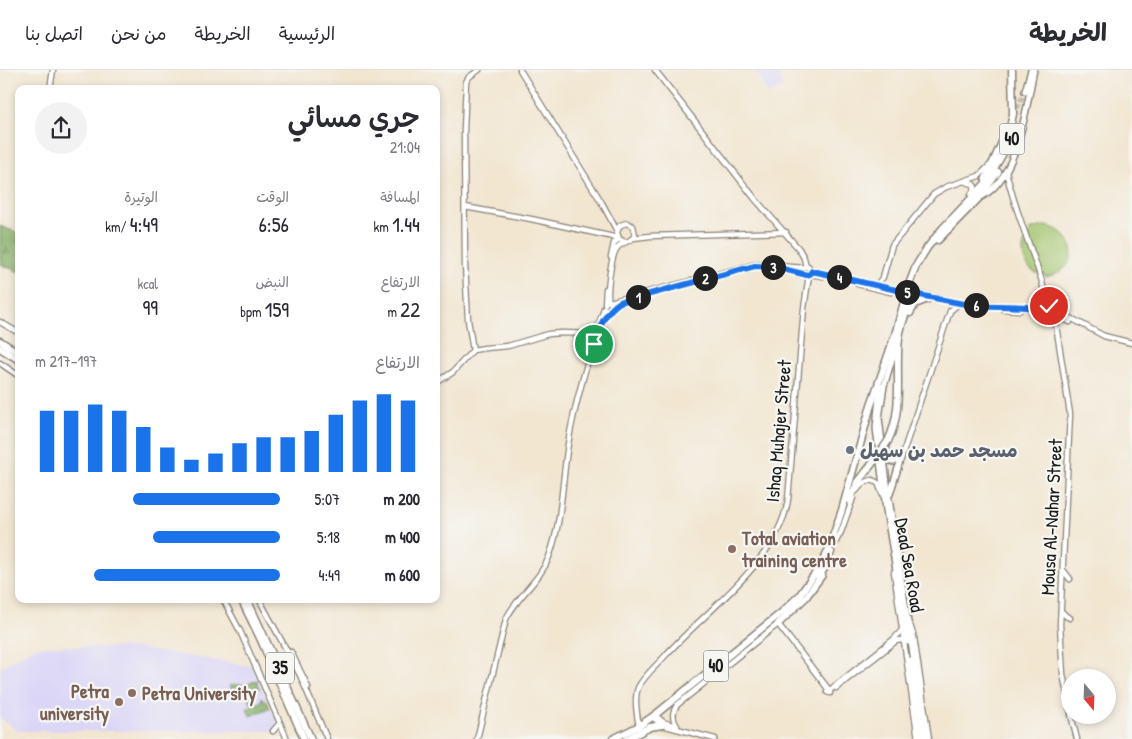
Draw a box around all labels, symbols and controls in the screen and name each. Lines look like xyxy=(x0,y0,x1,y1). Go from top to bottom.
text: الخريطة xyxy=(1029,16,1107,48)
text: اتصل بنا xyxy=(25,21,83,46)
text: من نحن xyxy=(111,21,167,46)
text: الخريطة xyxy=(195,21,251,46)
text: الرئيسية xyxy=(279,21,335,46)
text: جري مسائي xyxy=(287,98,420,136)
button: share xyxy=(35,102,87,154)
road number: 40 xyxy=(1000,124,1024,155)
text: 21:04 xyxy=(390,136,420,158)
text: الوتيرة xyxy=(124,187,158,206)
text: الوقت xyxy=(256,187,289,206)
text: المسافة xyxy=(380,187,420,206)
text: 4:49 xyxy=(130,210,158,239)
text: 6:56 xyxy=(258,210,289,239)
text: 1.44 xyxy=(392,210,420,239)
text: /km xyxy=(105,217,130,236)
text: km xyxy=(374,217,392,236)
pin: 3 xyxy=(760,254,786,280)
text: 3 xyxy=(770,258,777,277)
pin: 4 xyxy=(826,264,852,290)
pin: 2 xyxy=(692,266,718,290)
text: 4 xyxy=(837,268,842,287)
text: 2 xyxy=(702,269,709,288)
text: النبض xyxy=(256,272,289,291)
text: الارتفاع xyxy=(381,272,420,291)
text: kcal xyxy=(138,274,158,293)
pin: 5 xyxy=(894,280,920,304)
text: 5 xyxy=(905,283,910,302)
pin: 1 xyxy=(626,284,650,310)
pin xyxy=(1028,285,1070,327)
text: 1 xyxy=(636,288,641,307)
pin: 6 xyxy=(964,292,988,318)
icon: check xyxy=(1035,292,1063,320)
text: 99 xyxy=(143,293,158,322)
text: 159 xyxy=(265,295,289,324)
text: 22 xyxy=(400,295,420,324)
text: 6 xyxy=(974,296,979,315)
text: bpm xyxy=(240,302,265,321)
text: m xyxy=(388,302,400,321)
pin xyxy=(573,323,615,365)
icon: arrive xyxy=(580,330,608,358)
text: 197–217 m xyxy=(35,350,97,372)
text: الارتفاع xyxy=(375,351,420,373)
street label: Ishaq Muhajer Street xyxy=(759,358,797,503)
place label: مسجد حمد بن سهيل xyxy=(860,437,1018,463)
street label: Mousa Al-Nahar Street xyxy=(1034,438,1068,596)
marker: مسجد حمد بن سهيل xyxy=(844,444,856,456)
text: 5:07 xyxy=(314,488,340,510)
text: 200 m xyxy=(384,488,420,510)
street label: Dead Sea Road xyxy=(889,516,931,615)
place label: Total aviation training centre xyxy=(741,525,847,574)
text: 5:18 xyxy=(317,526,340,548)
text: 400 m xyxy=(385,526,420,548)
marker: Total aviation training centre xyxy=(726,543,738,555)
text: 4:49 xyxy=(318,564,340,586)
text: 600 m xyxy=(385,564,420,586)
road number: 40 xyxy=(704,650,728,682)
road number: 35 xyxy=(266,652,294,684)
north arrow xyxy=(1061,669,1116,724)
map controls xyxy=(1061,669,1116,724)
place label: Petra university xyxy=(40,678,110,727)
place label: Petra University xyxy=(142,680,256,707)
marker: Petra University xyxy=(126,687,138,699)
marker: Petra university xyxy=(113,696,125,708)

